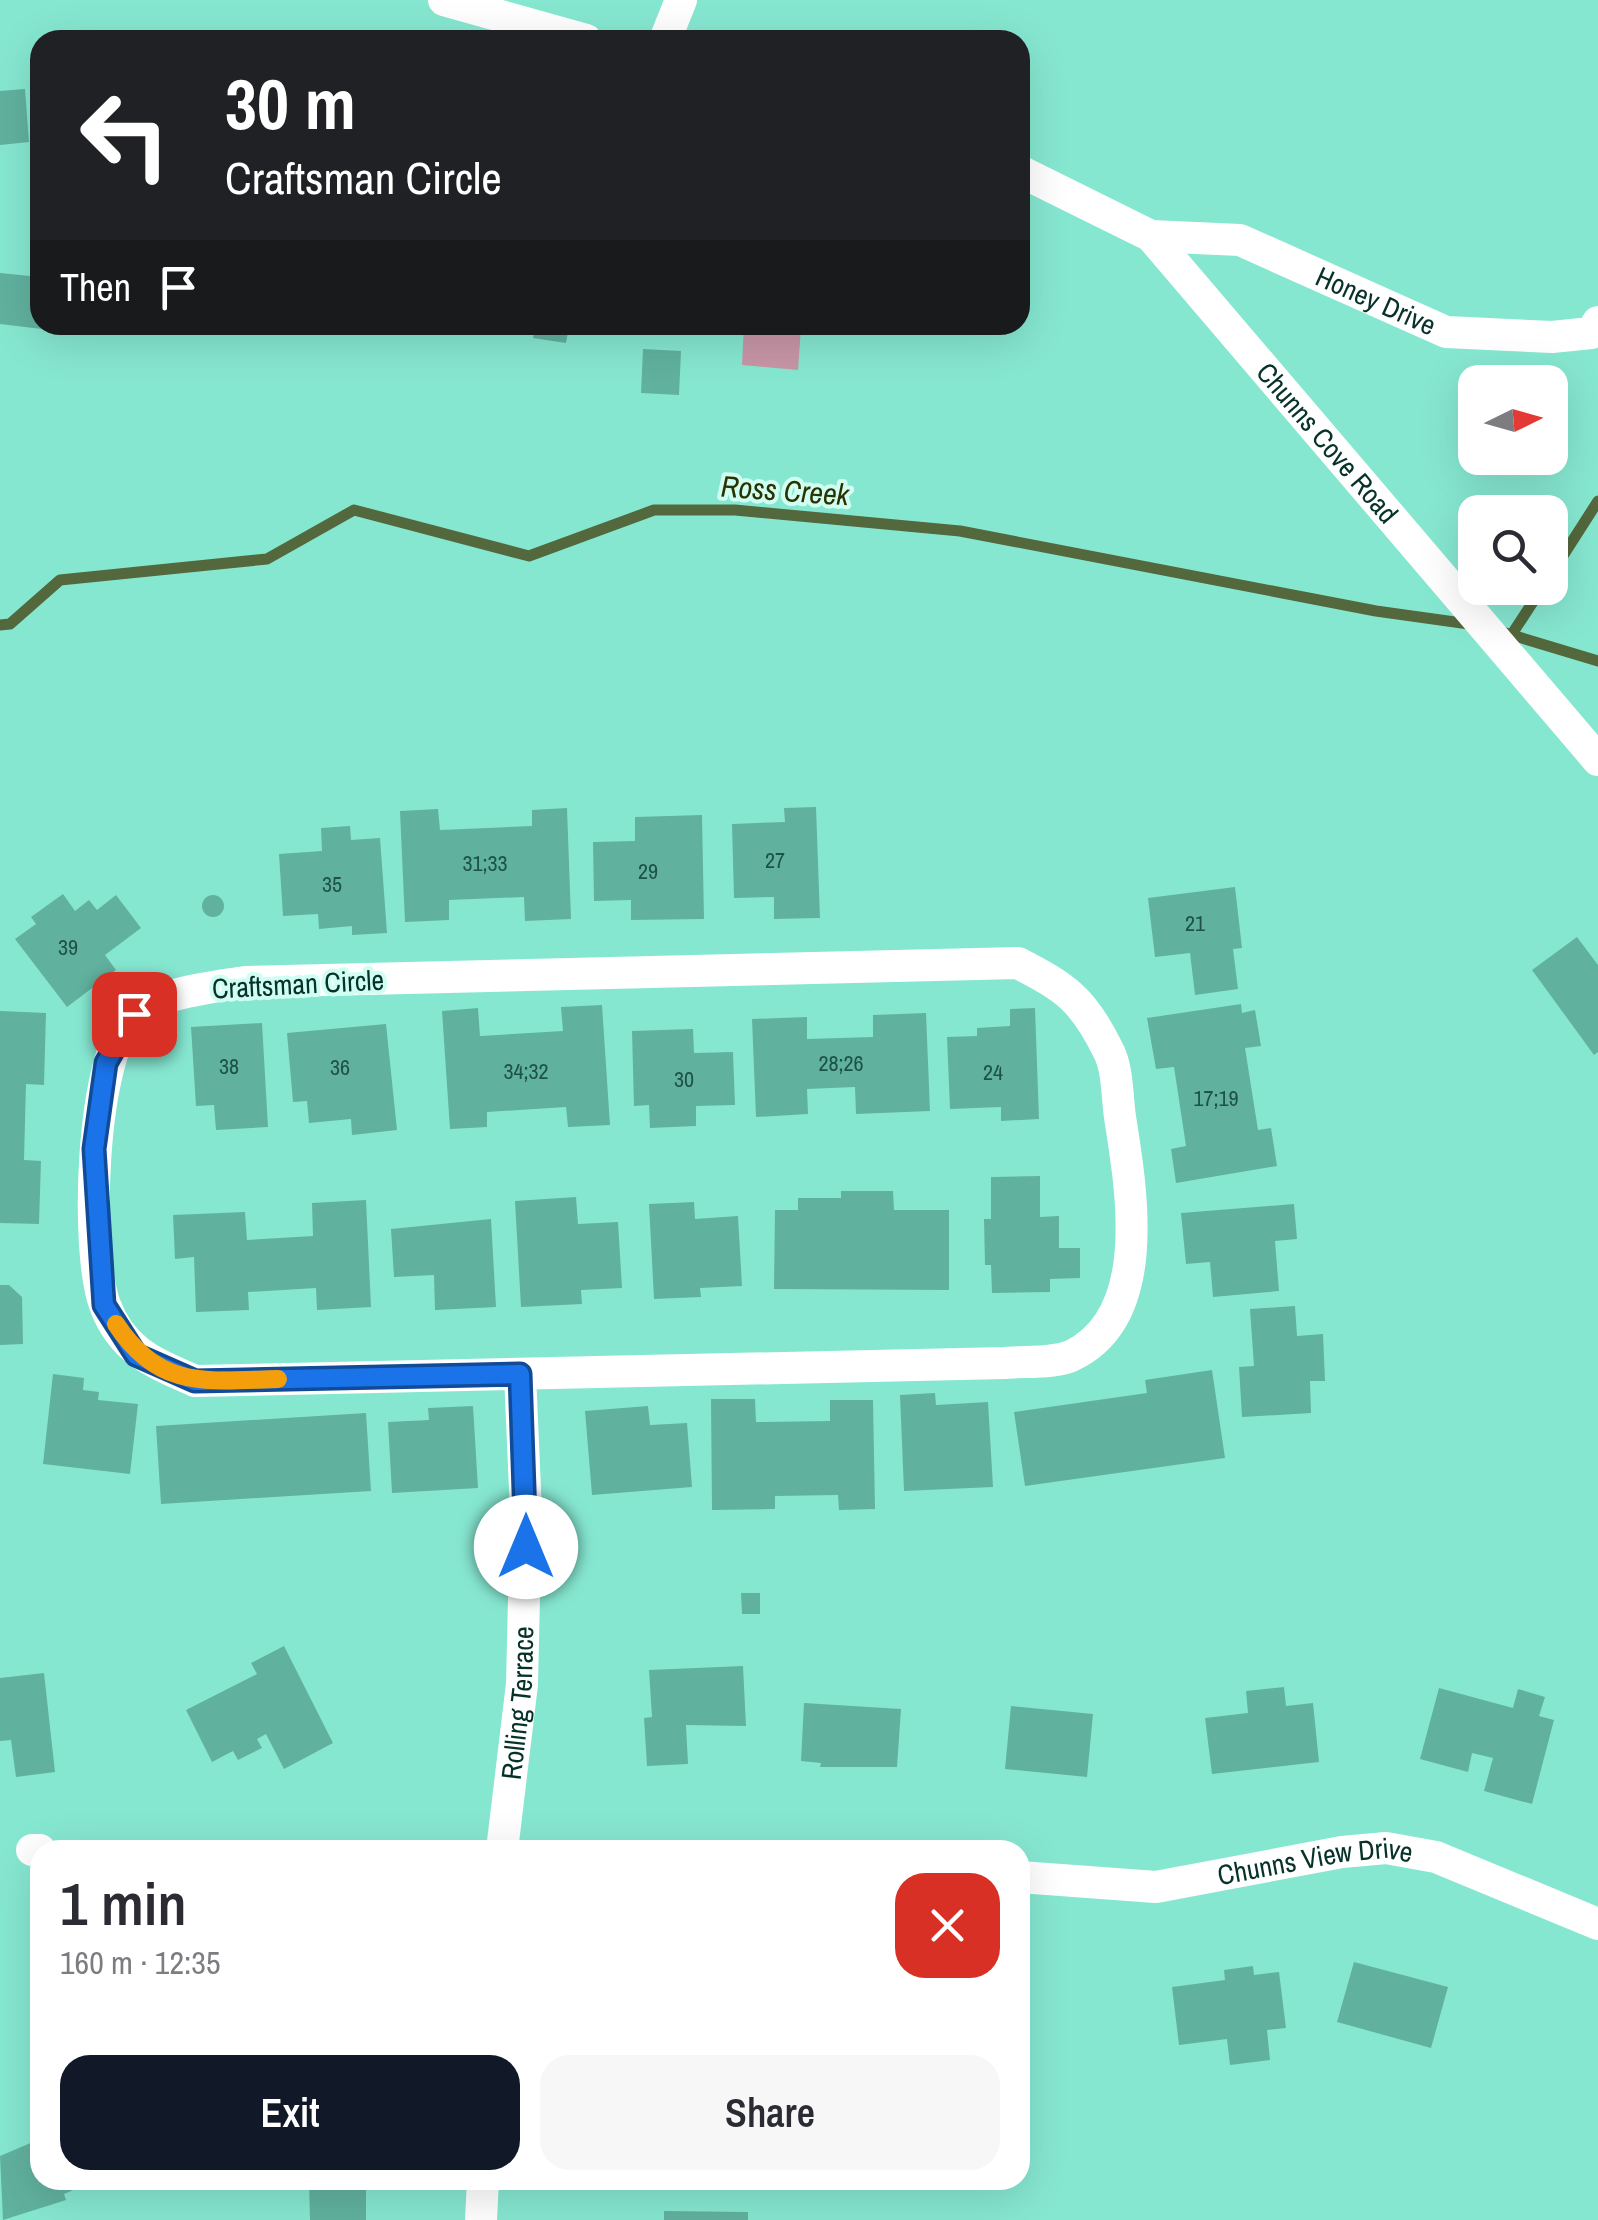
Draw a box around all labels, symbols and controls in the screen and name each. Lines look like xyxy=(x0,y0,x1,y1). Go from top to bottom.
text: 30 m xyxy=(225,57,356,151)
icon: left xyxy=(60,70,190,200)
text: Craftsman Circle xyxy=(225,147,502,208)
street label: Honey Drive xyxy=(1310,257,1442,344)
icon: arrive xyxy=(151,260,206,315)
text: Then xyxy=(60,262,131,313)
street label: Chunns Cove Road xyxy=(1248,354,1407,531)
north arrow xyxy=(1458,365,1568,475)
map controls xyxy=(1458,365,1568,605)
water label: Ross Creek xyxy=(720,466,852,515)
button: search xyxy=(1458,495,1568,605)
house number: 27 xyxy=(765,845,785,875)
house number: 31;33 xyxy=(462,848,508,878)
house number: 29 xyxy=(638,856,658,886)
house number: 35 xyxy=(322,869,342,899)
house number: 21 xyxy=(1185,908,1205,938)
house number: 39 xyxy=(58,932,78,962)
street label: Craftsman Circle xyxy=(211,961,385,1007)
pin xyxy=(92,972,177,1057)
icon: arrive xyxy=(107,987,162,1042)
house number: 28;26 xyxy=(818,1048,864,1078)
house number: 38 xyxy=(219,1051,239,1081)
house number: 36 xyxy=(330,1052,350,1082)
house number: 34;32 xyxy=(503,1056,549,1086)
house number: 24 xyxy=(983,1057,1003,1087)
house number: 30 xyxy=(674,1064,694,1094)
house number: 17;19 xyxy=(1193,1083,1239,1113)
position arrow xyxy=(474,1495,578,1599)
street label: Rolling Terrace xyxy=(492,1626,542,1782)
street label: Chunns View Drive xyxy=(1214,1829,1416,1894)
text: 1 min xyxy=(60,1863,187,1944)
button: close xyxy=(895,1873,1000,1978)
text: 160 m · 12:35 xyxy=(60,1941,220,1984)
button: Exit xyxy=(60,2055,520,2170)
button: Share xyxy=(540,2055,1000,2170)

